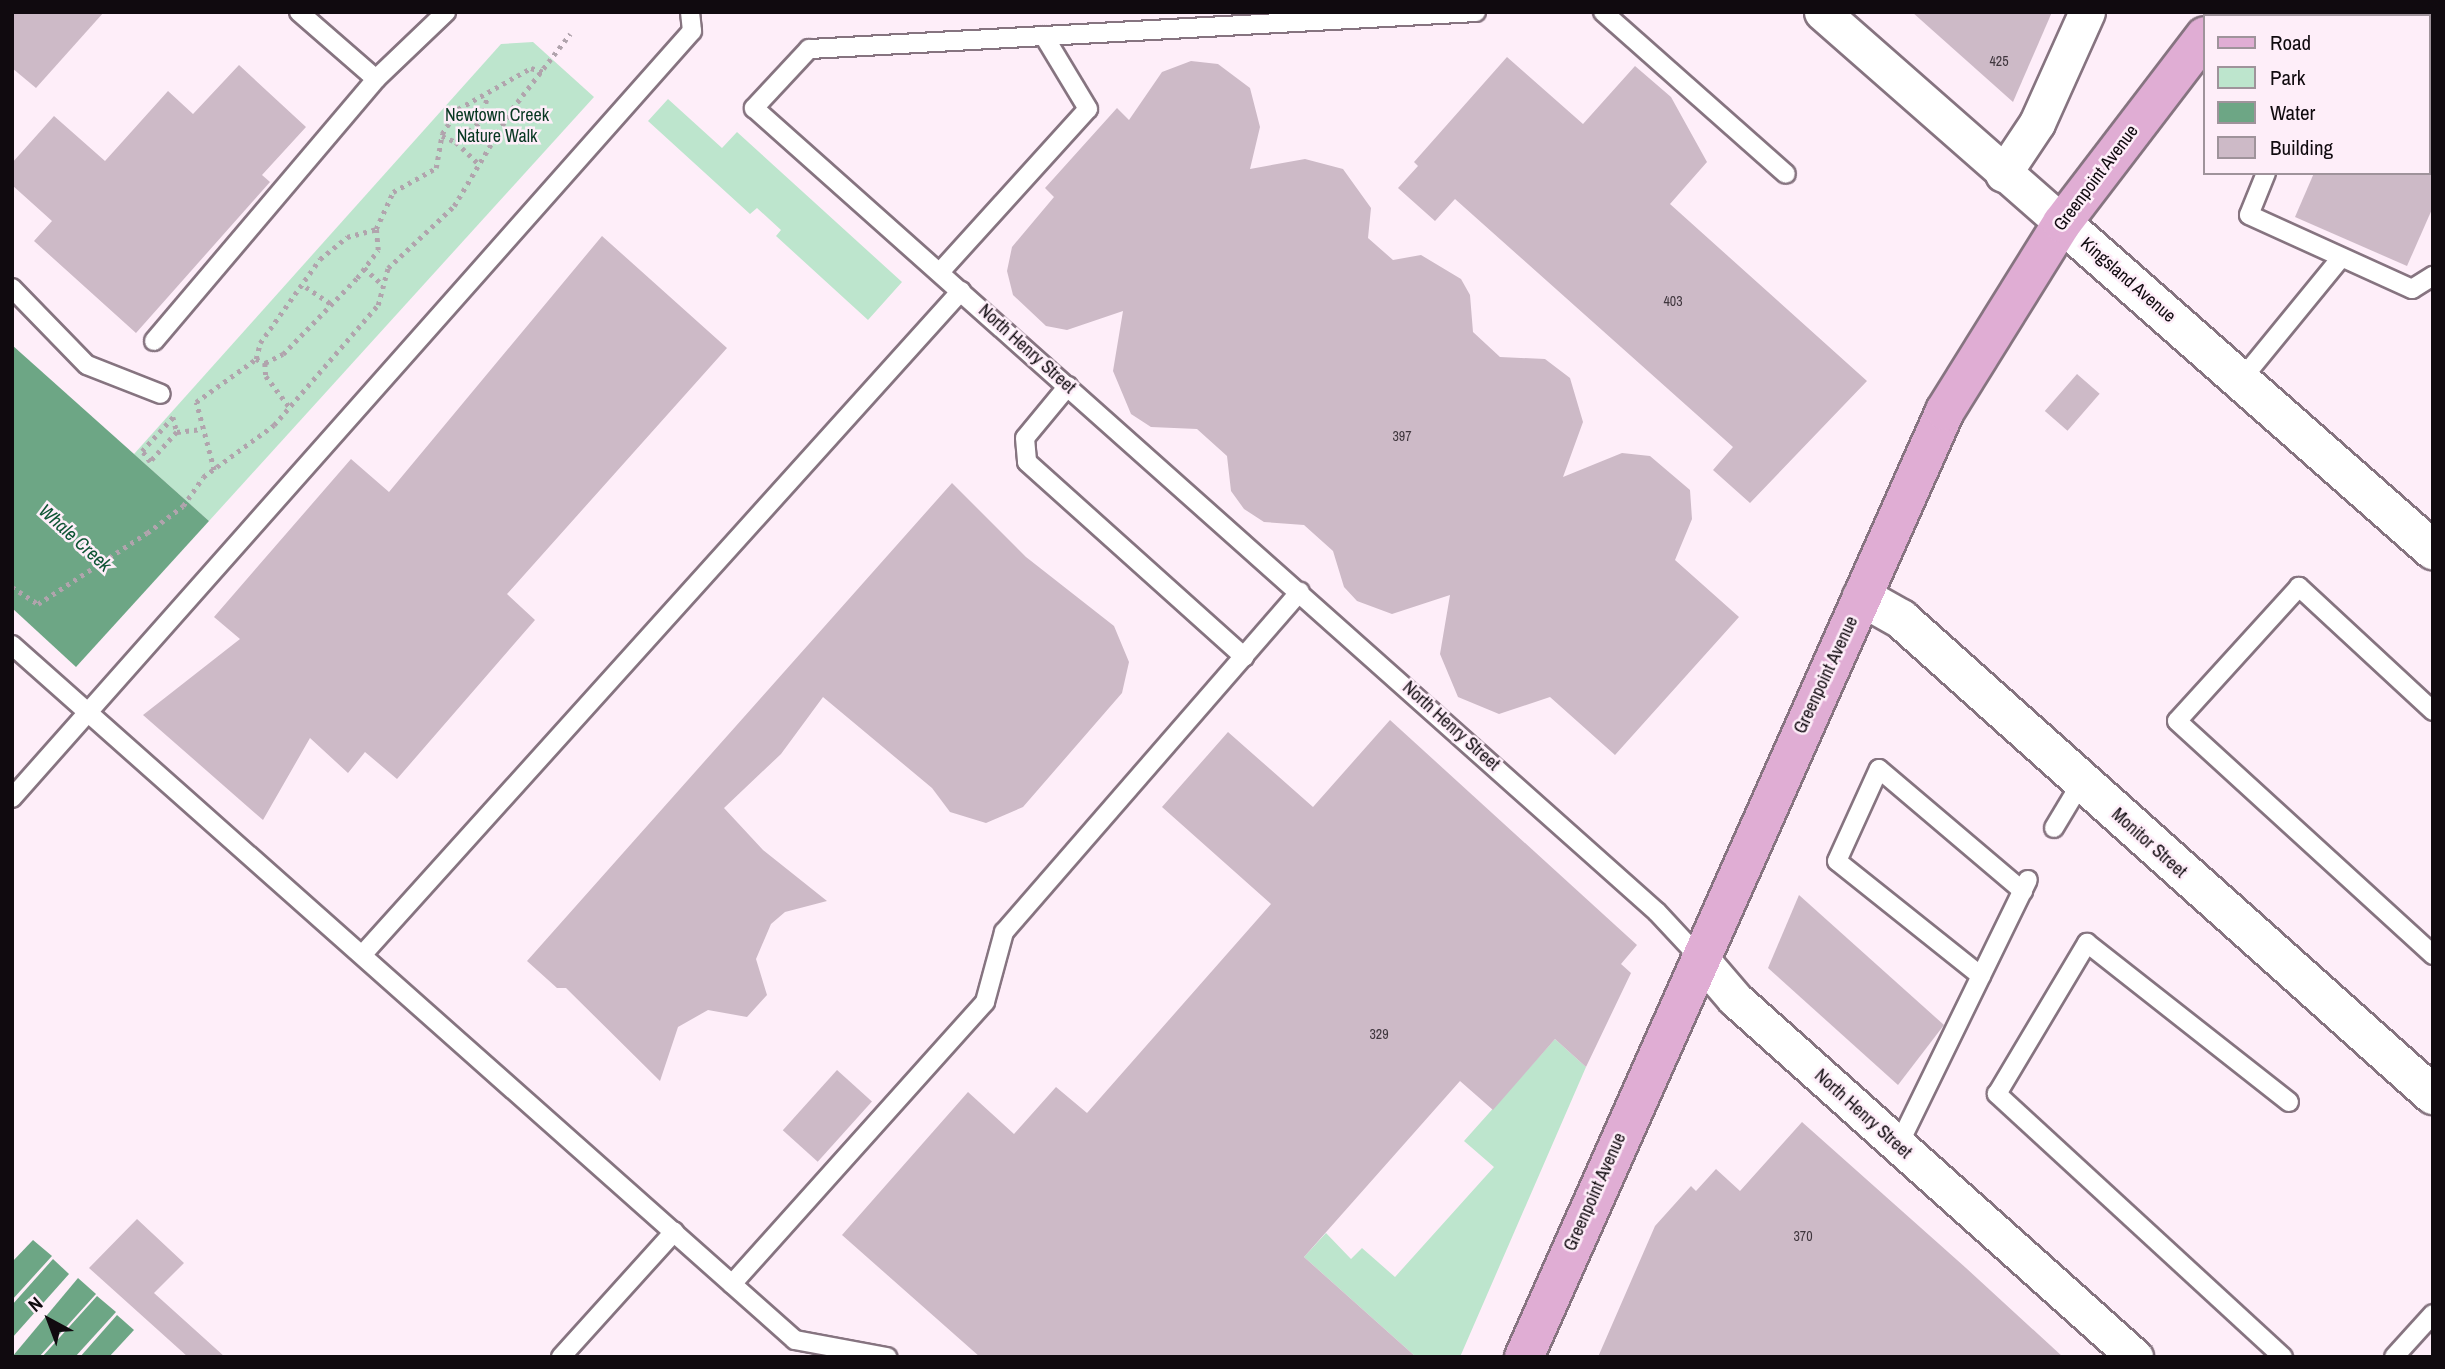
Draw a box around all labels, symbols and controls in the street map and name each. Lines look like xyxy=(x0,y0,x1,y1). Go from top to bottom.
legend xyxy=(2204,14,2431,175)
text: Road xyxy=(2270,28,2311,57)
house number: 425 xyxy=(1989,53,2009,69)
text: Park xyxy=(2270,63,2305,92)
text: Water xyxy=(2270,98,2315,127)
park label: Newtown Creek Nature Walk xyxy=(445,105,549,148)
street label: Greenpoint Avenue xyxy=(2049,120,2143,236)
text: Building xyxy=(2270,133,2333,162)
street label: Kingsland Avenue xyxy=(2076,233,2180,327)
house number: 403 xyxy=(1663,293,1683,309)
street label: North Henry Street xyxy=(974,300,1080,398)
house number: 397 xyxy=(1392,428,1412,444)
water label: Whale Creek xyxy=(34,499,116,577)
street label: Greenpoint Avenue xyxy=(1789,613,1863,737)
street label: North Henry Street xyxy=(1398,677,1504,775)
street label: Monitor Street xyxy=(2107,804,2191,882)
house number: 329 xyxy=(1369,1026,1389,1042)
street label: North Henry Street xyxy=(1810,1065,1916,1163)
street label: Greenpoint Avenue xyxy=(1559,1129,1631,1255)
house number: 370 xyxy=(1793,1228,1813,1244)
north arrow xyxy=(14,1285,84,1355)
text: N xyxy=(22,1291,48,1318)

